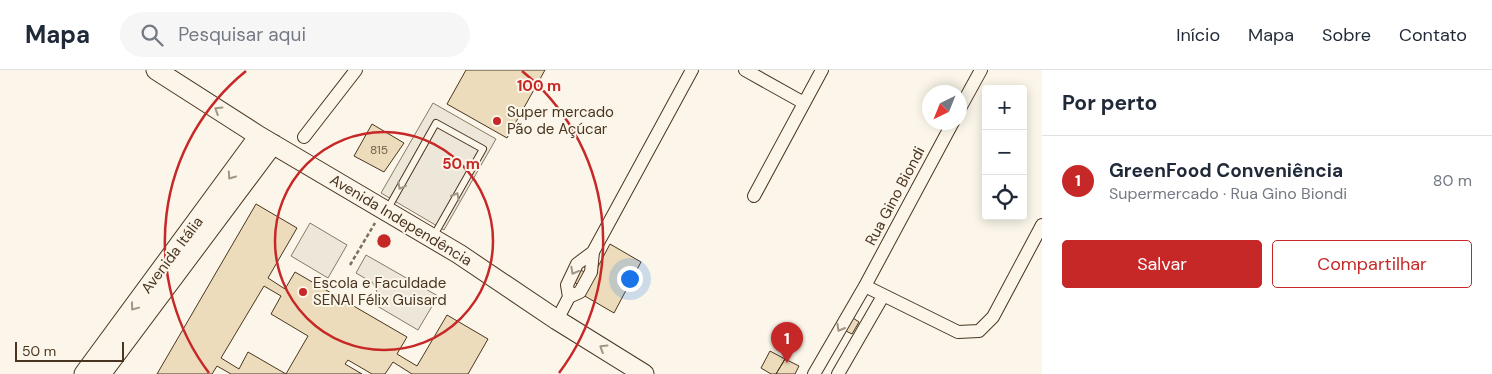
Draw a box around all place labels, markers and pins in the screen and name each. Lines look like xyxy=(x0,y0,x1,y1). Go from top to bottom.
place label: Super mercado Pão de Açúcar xyxy=(507,102,614,139)
marker: Super mercado Pão de Açúcar xyxy=(491,115,503,127)
centre of rings xyxy=(375,232,393,250)
place label: Escola e Faculdade SENAI Félix Guisard xyxy=(313,273,447,310)
marker: Escola e Faculdade SENAI Félix Guisard xyxy=(297,286,309,298)
pin: 1 xyxy=(771,322,803,363)

